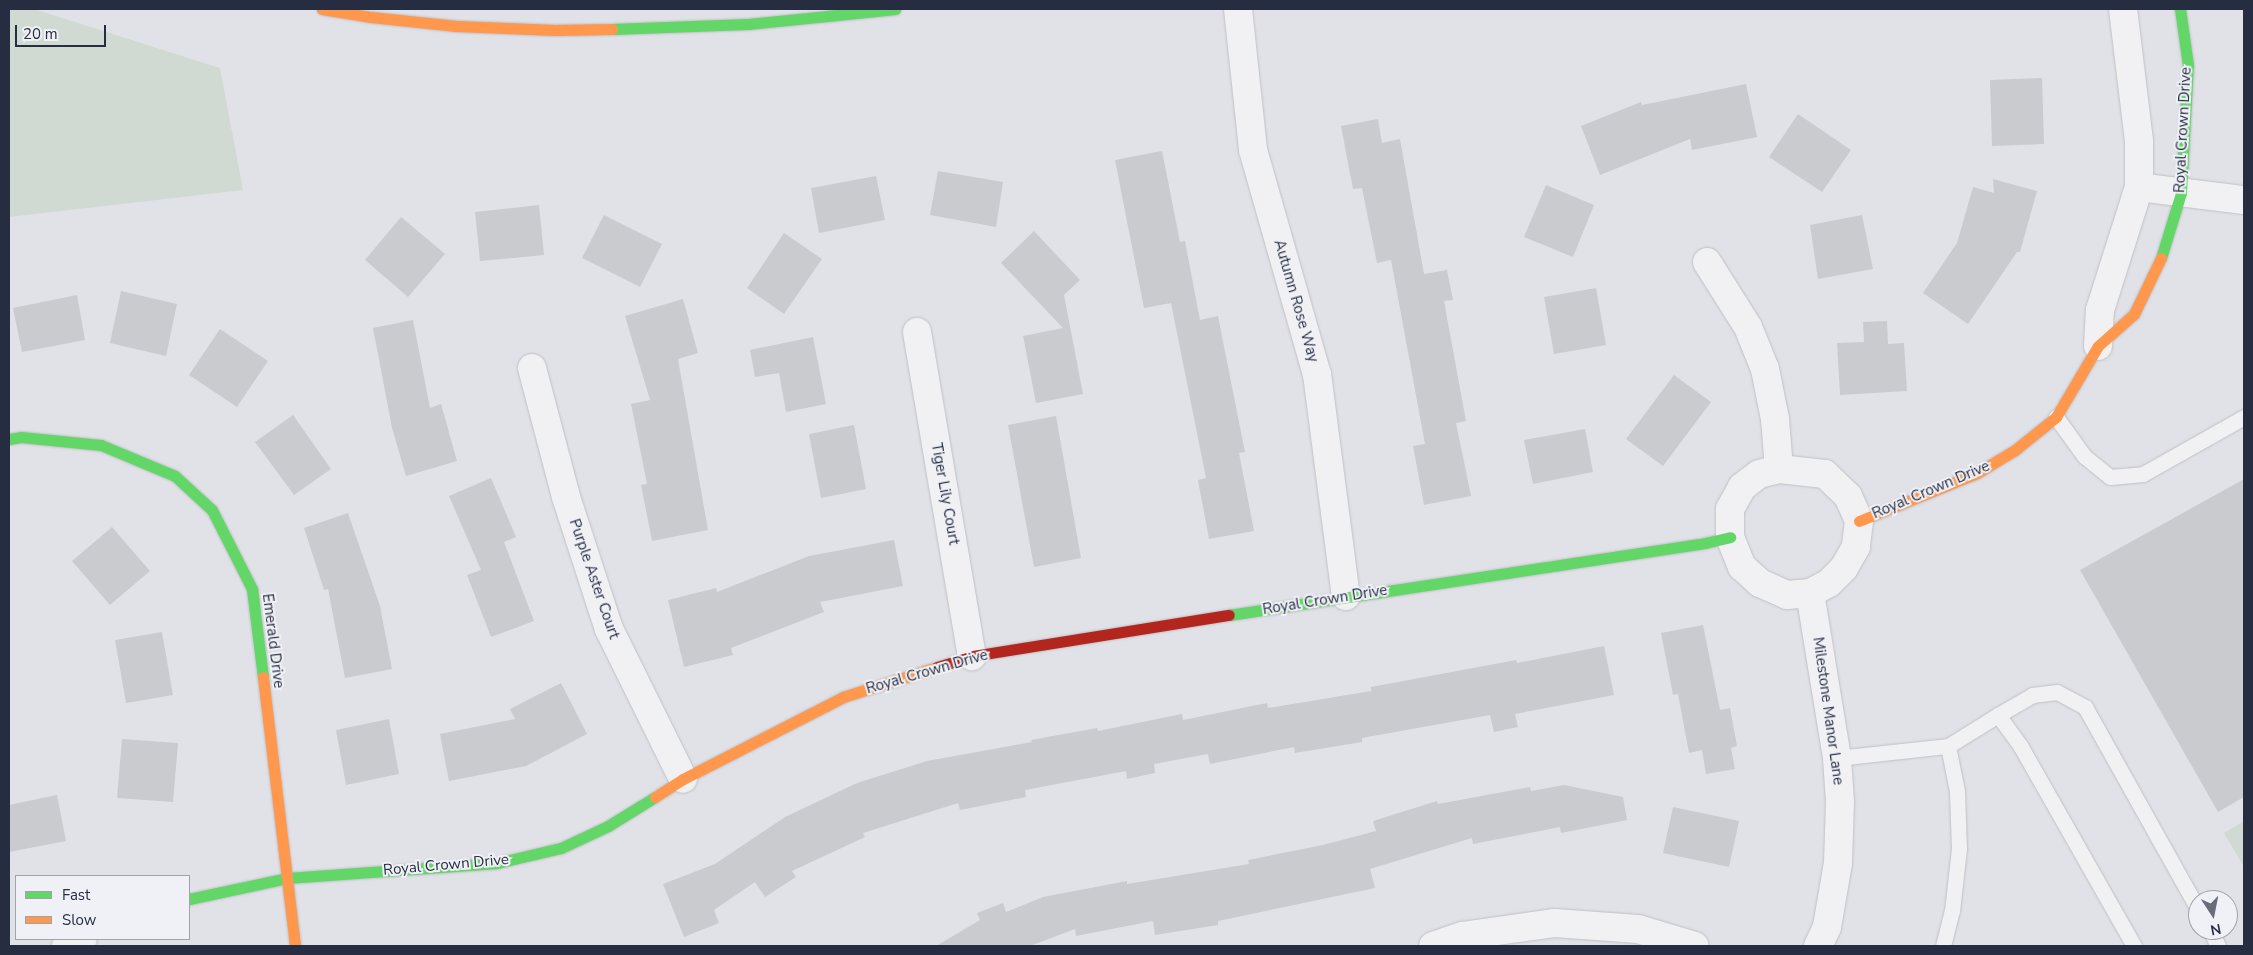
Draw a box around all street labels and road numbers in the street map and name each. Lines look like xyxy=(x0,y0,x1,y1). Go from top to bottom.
street label: Royal Crown Drive xyxy=(2171,67,2195,193)
street label: Autumn Rose Way xyxy=(1270,238,1322,364)
street label: Tiger Lily Court xyxy=(927,442,963,546)
street label: Royal Crown Drive xyxy=(1869,457,1993,523)
street label: Purple Aster Court xyxy=(565,517,623,641)
street label: Royal Crown Drive xyxy=(1261,581,1389,619)
street label: Emerald Drive xyxy=(258,593,288,689)
street label: Milestone Manor Lane xyxy=(1809,636,1847,786)
street label: Royal Crown Drive xyxy=(864,646,990,698)
street label: Royal Crown Drive xyxy=(382,851,510,879)

